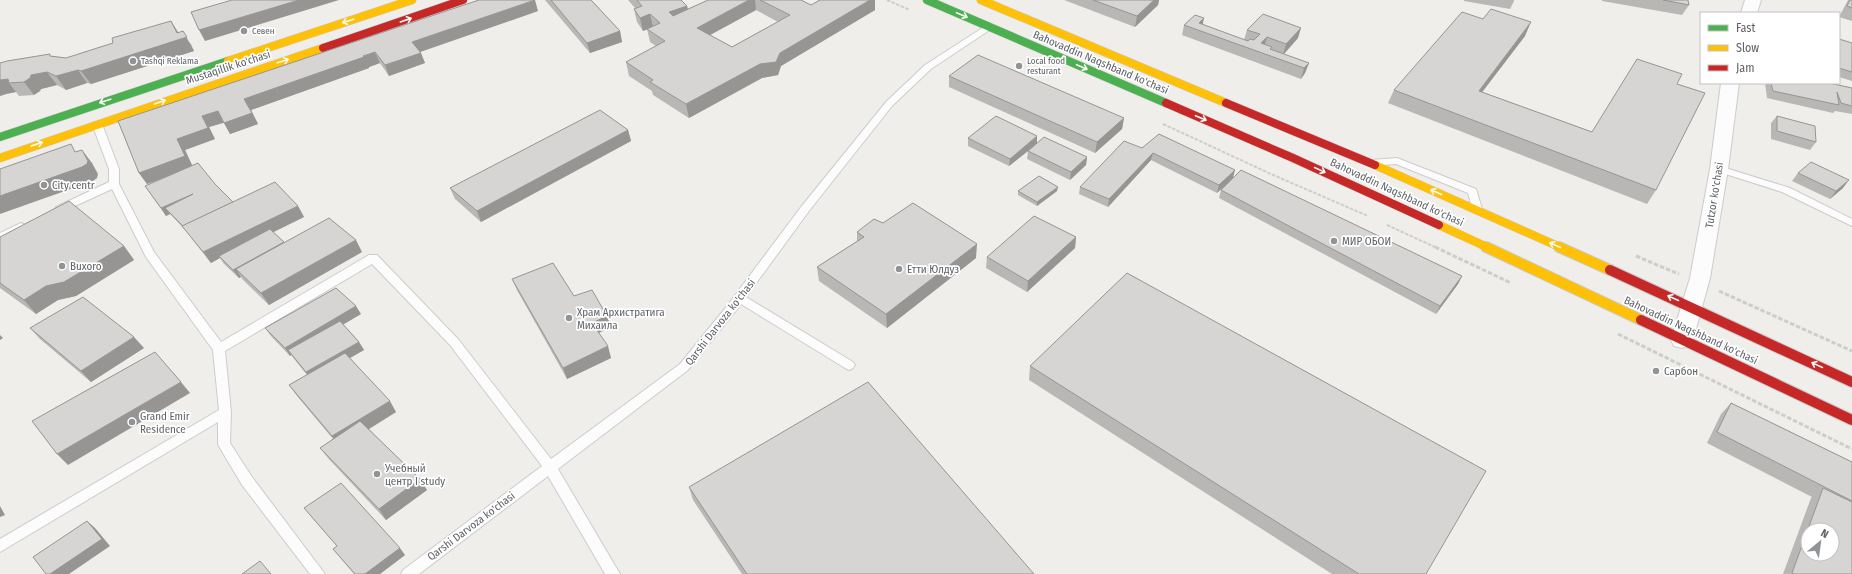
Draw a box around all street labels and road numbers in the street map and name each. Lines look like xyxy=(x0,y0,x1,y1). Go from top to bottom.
street label: Bahovaddin Naqshband ko'chasi xyxy=(1031,28,1171,97)
street label: Mustaqillik ko'chasi xyxy=(184,48,272,87)
street label: Bahovaddin Naqshband ko'chasi xyxy=(1328,156,1466,229)
street label: Tutzor ko'chasi xyxy=(1703,161,1726,229)
street label: Qarshi Darvoza ko'chasi xyxy=(683,276,758,368)
street label: Bahovaddin Naqshband ko'chasi xyxy=(1622,294,1760,367)
street label: Qarshi Darvoza ko'chasi xyxy=(425,489,518,564)

